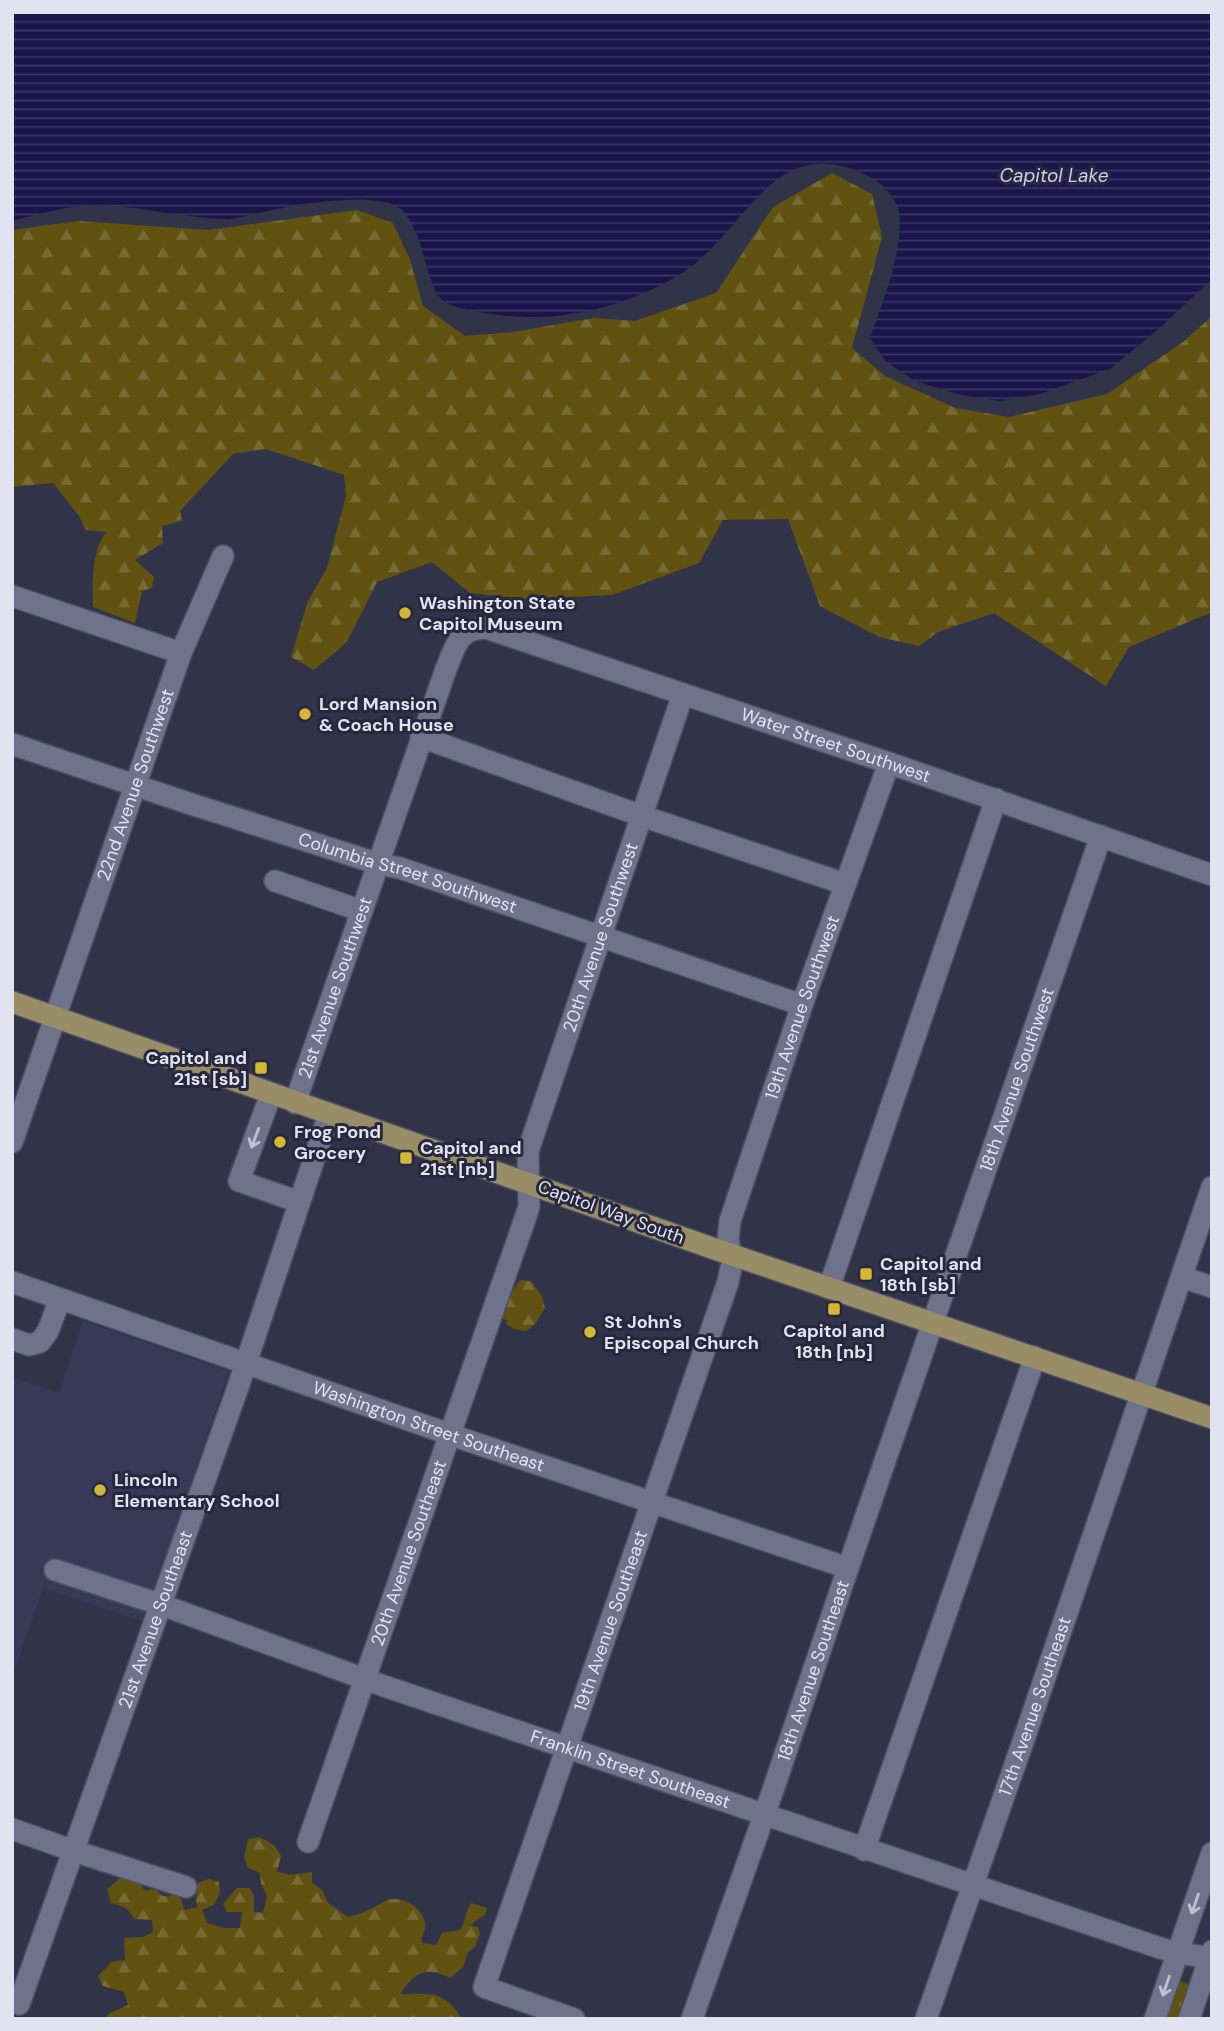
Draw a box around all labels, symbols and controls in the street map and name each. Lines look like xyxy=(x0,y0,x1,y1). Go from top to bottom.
water label: Capitol Lake xyxy=(999,163,1109,188)
place label: Washington State Capitol Museum xyxy=(419,591,576,636)
marker: Washington State Capitol Museum xyxy=(397,605,413,621)
street label: 22nd Avenue Southwest xyxy=(91,686,180,884)
place label: Lord Mansion & Coach House xyxy=(319,692,454,737)
street label: Water Street Southwest xyxy=(738,702,934,789)
marker: Lord Mansion & Coach House xyxy=(297,706,313,722)
street label: Columbia Street Southwest xyxy=(295,827,520,919)
street label: 20th Avenue Southwest xyxy=(557,839,644,1035)
street label: 21st Avenue Southwest xyxy=(292,894,378,1082)
street label: 19th Avenue Southwest xyxy=(759,912,845,1103)
street label: 18th Avenue Southwest xyxy=(974,984,1060,1175)
place label: Capitol and 21st [sb] xyxy=(145,1046,247,1091)
marker: Capitol and 21st [sb] xyxy=(253,1060,269,1076)
place label: Frog Pond Grocery xyxy=(294,1120,381,1165)
one-way arrow xyxy=(248,1126,260,1148)
marker: Frog Pond Grocery xyxy=(272,1134,288,1150)
place label: Capitol and 21st [nb] xyxy=(420,1136,522,1181)
marker: Capitol and 21st [nb] xyxy=(398,1150,414,1166)
street label: Capitol Way South xyxy=(534,1174,688,1250)
place label: Capitol and 18th [sb] xyxy=(880,1252,982,1297)
marker: Capitol and 18th [sb] xyxy=(858,1266,874,1282)
marker: Capitol and 18th [nb] xyxy=(826,1301,842,1317)
place label: St John's Episcopal Church xyxy=(604,1310,759,1355)
place label: Capitol and 18th [nb] xyxy=(783,1319,885,1364)
marker: St John's Episcopal Church xyxy=(582,1324,598,1340)
street label: Washington Street Southeast xyxy=(310,1376,548,1477)
street label: 20th Avenue Southeast xyxy=(365,1457,452,1649)
place label: Lincoln Elementary School xyxy=(114,1468,280,1513)
marker: Lincoln Elementary School xyxy=(92,1482,108,1498)
street label: 21st Avenue Southeast xyxy=(113,1527,198,1712)
street label: 19th Avenue Southeast xyxy=(568,1527,653,1714)
street label: 18th Avenue Southeast xyxy=(772,1577,855,1764)
street label: 17th Avenue Southeast xyxy=(993,1614,1077,1799)
street label: Franklin Street Southeast xyxy=(527,1724,734,1814)
one-way arrow xyxy=(1188,1892,1200,1914)
one-way arrow xyxy=(1159,1975,1172,1997)

